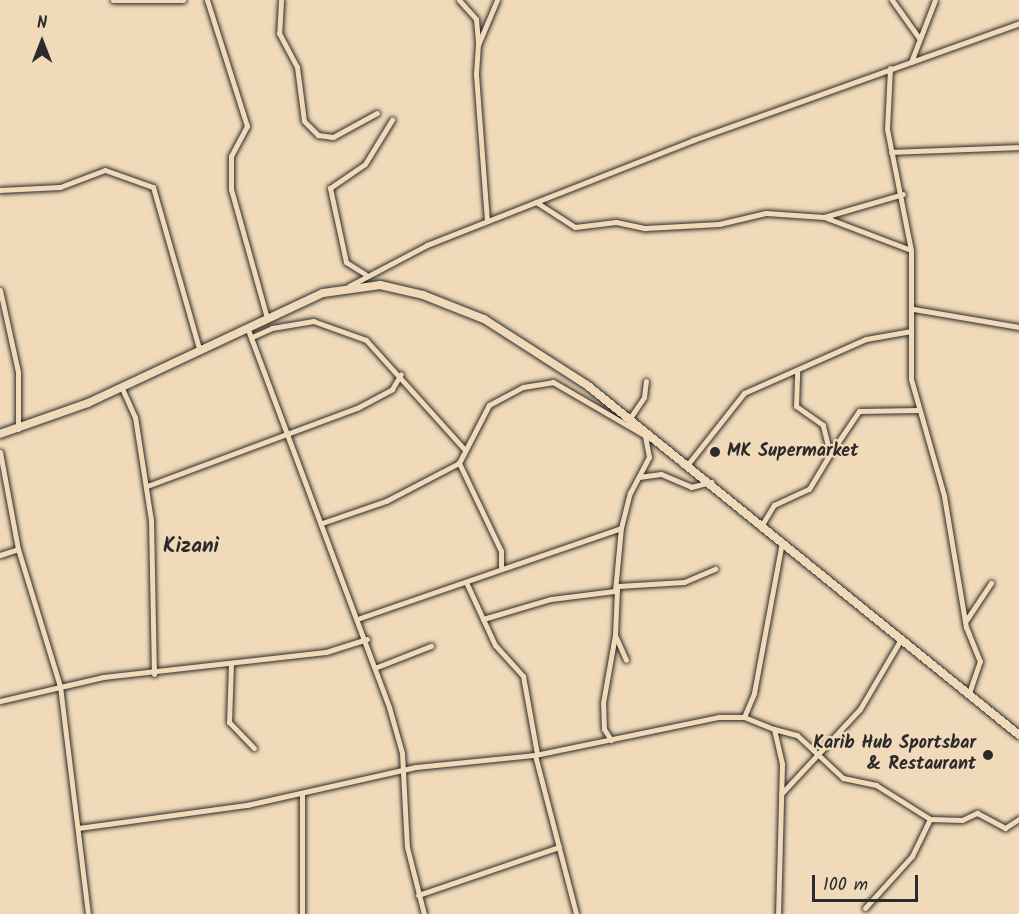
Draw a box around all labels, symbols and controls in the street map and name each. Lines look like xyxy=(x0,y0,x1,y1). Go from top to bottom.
text: N xyxy=(37,11,47,36)
north arrow xyxy=(12,12,72,72)
place label: MK Supermarket xyxy=(727,441,858,463)
marker: MK Supermarket xyxy=(708,445,722,459)
district label: Kizani xyxy=(163,534,219,560)
place label: Karib Hub Sportsbar & Restaurant xyxy=(813,734,976,777)
marker: Karib Hub Sportsbar & Restaurant xyxy=(981,748,995,762)
scale bar xyxy=(815,863,922,901)
text: 100 m xyxy=(823,871,868,900)

